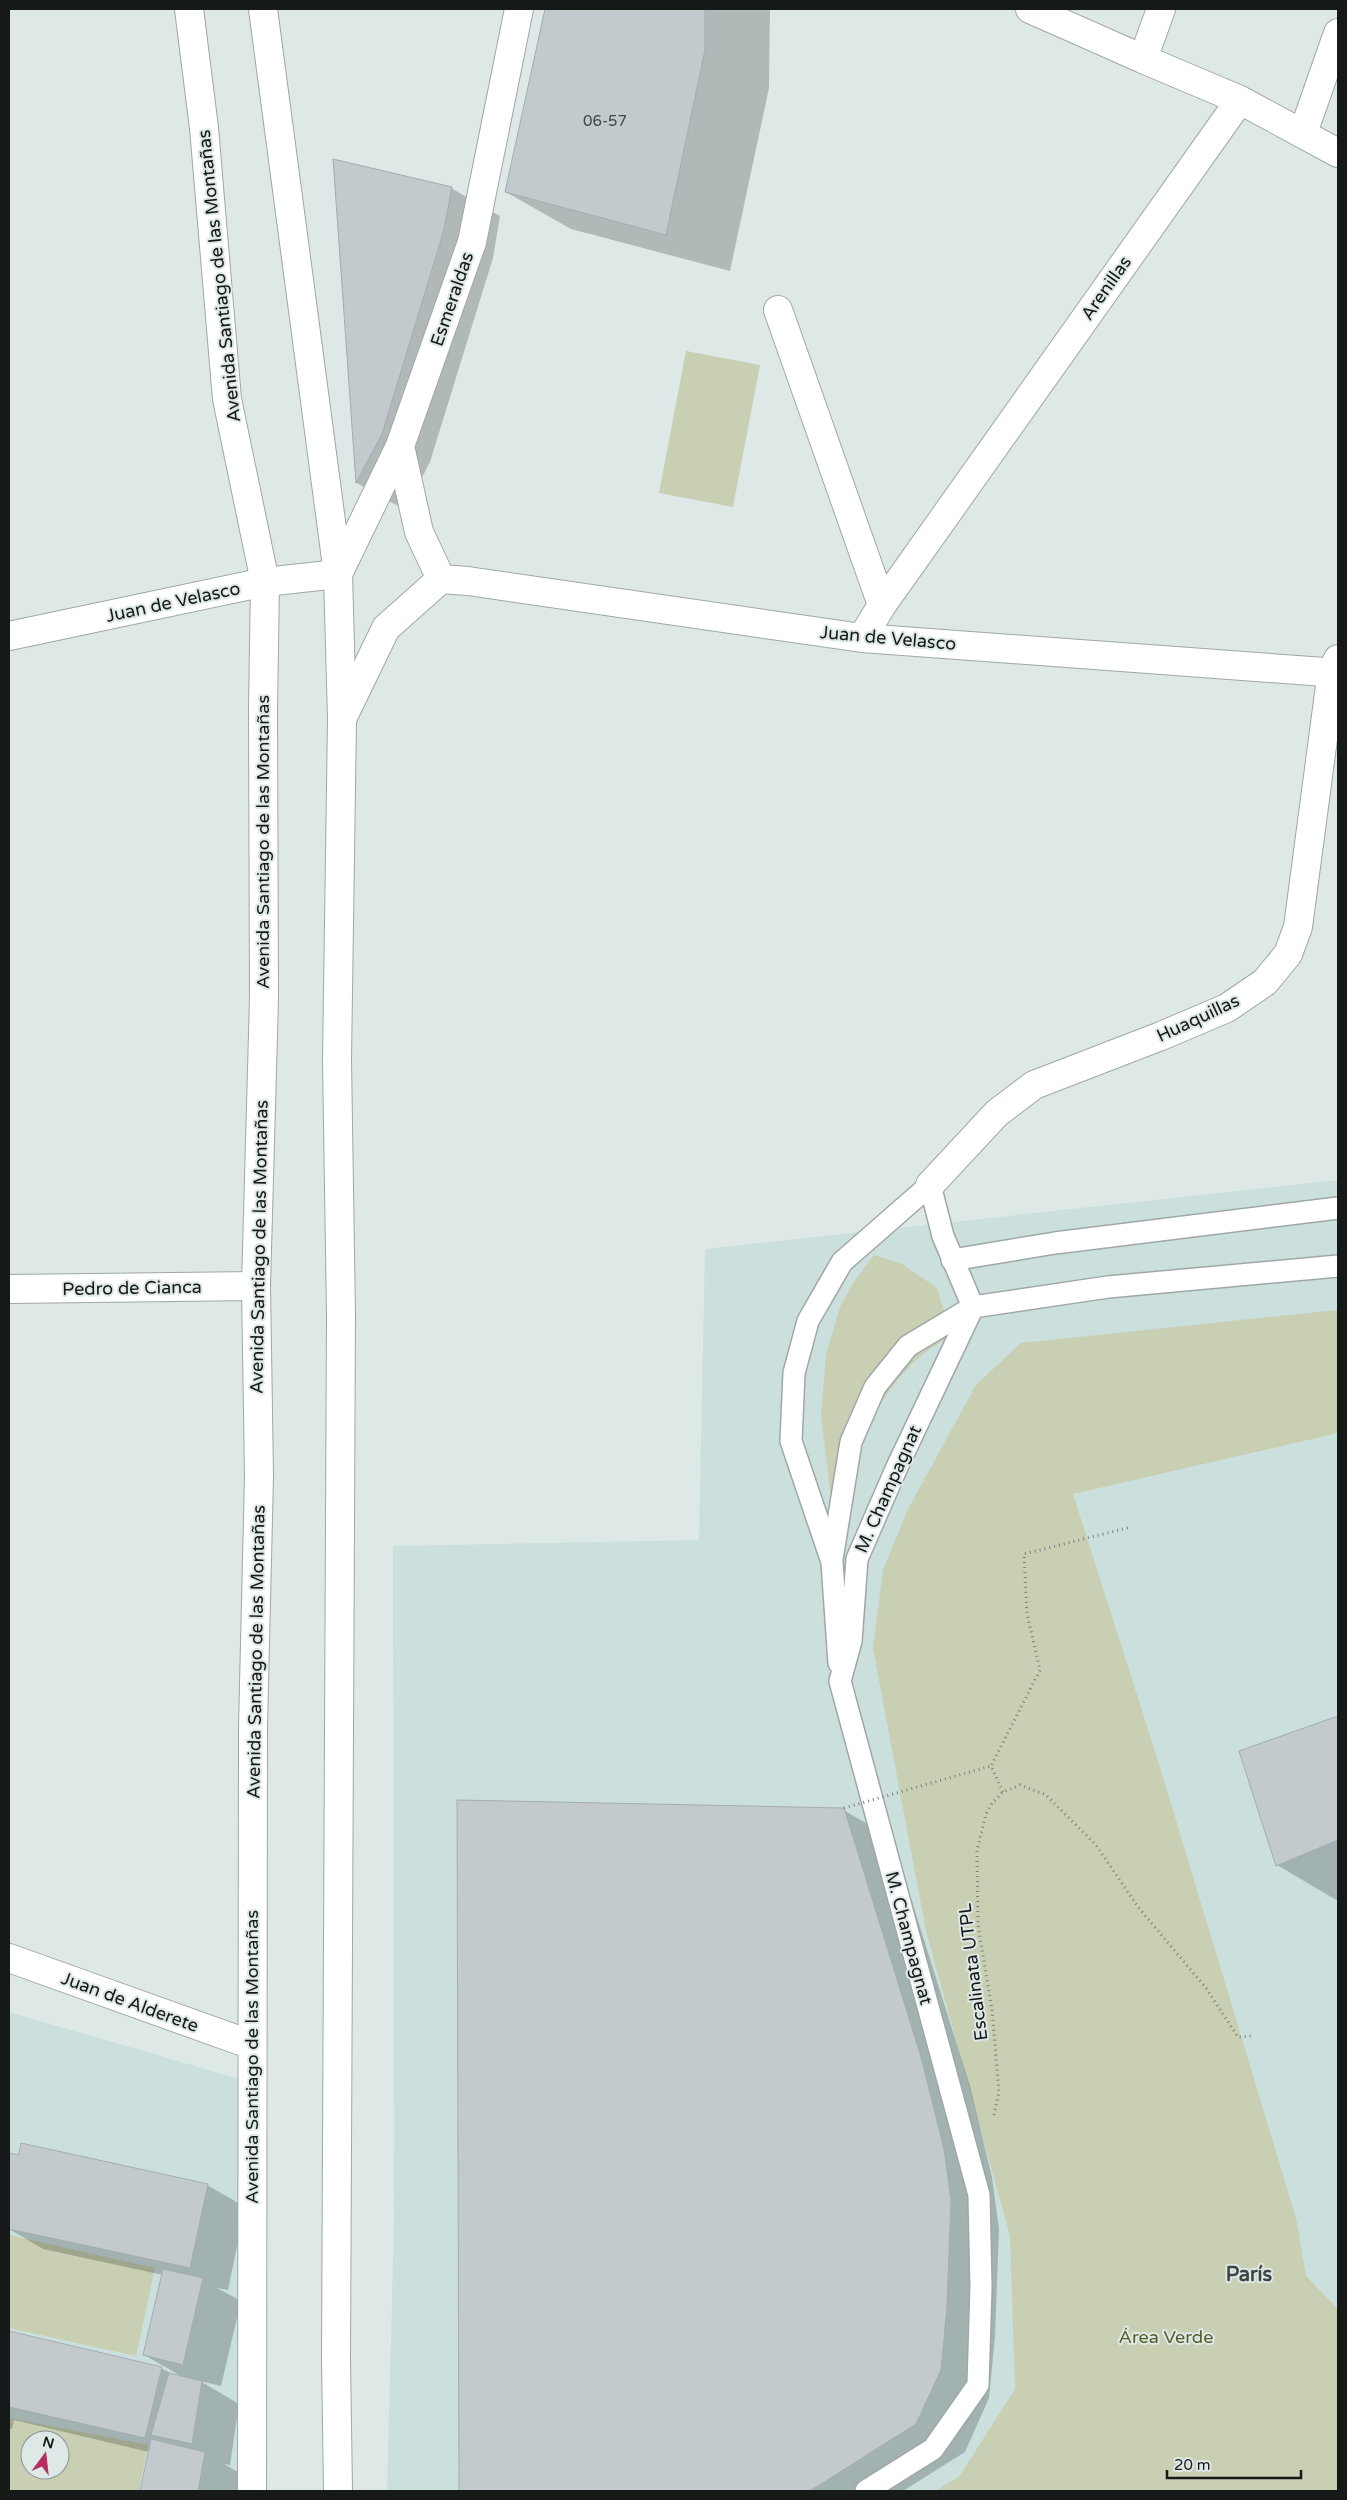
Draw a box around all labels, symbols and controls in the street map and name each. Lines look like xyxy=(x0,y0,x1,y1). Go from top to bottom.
house number: 06-57 xyxy=(583,112,627,130)
street label: Avenida Santiago de las Montañas xyxy=(193,129,245,423)
street label: Esmeraldas xyxy=(426,249,478,349)
street label: Arenillas xyxy=(1076,252,1136,324)
street label: Juan de Velasco xyxy=(104,577,242,627)
street label: Juan de Velasco xyxy=(819,621,957,655)
street label: Avenida Santiago de las Montañas xyxy=(252,695,274,989)
street label: Huaquillas xyxy=(1153,989,1243,1047)
street label: Avenida Santiago de las Montañas xyxy=(245,1100,273,1394)
street label: Pedro de Cianca xyxy=(62,1276,202,1300)
street label: M. Champagnat xyxy=(850,1422,926,1556)
street label: Avenida Santiago de las Montañas xyxy=(242,1505,270,1799)
street label: M. Champagnat xyxy=(881,1869,937,2007)
street label: Escalinata UTPL xyxy=(954,1901,992,2042)
street label: Avenida Santiago de las Montañas xyxy=(241,1910,263,2204)
street label: Juan de Alderete xyxy=(58,1967,202,2037)
district label: París xyxy=(1226,2263,1273,2287)
park label: Área Verde xyxy=(1119,2326,1213,2348)
north arrow xyxy=(20,2430,70,2480)
text: N xyxy=(41,2433,56,2453)
scale bar xyxy=(1167,2448,1301,2480)
text: 20 m xyxy=(1174,2456,1211,2474)

